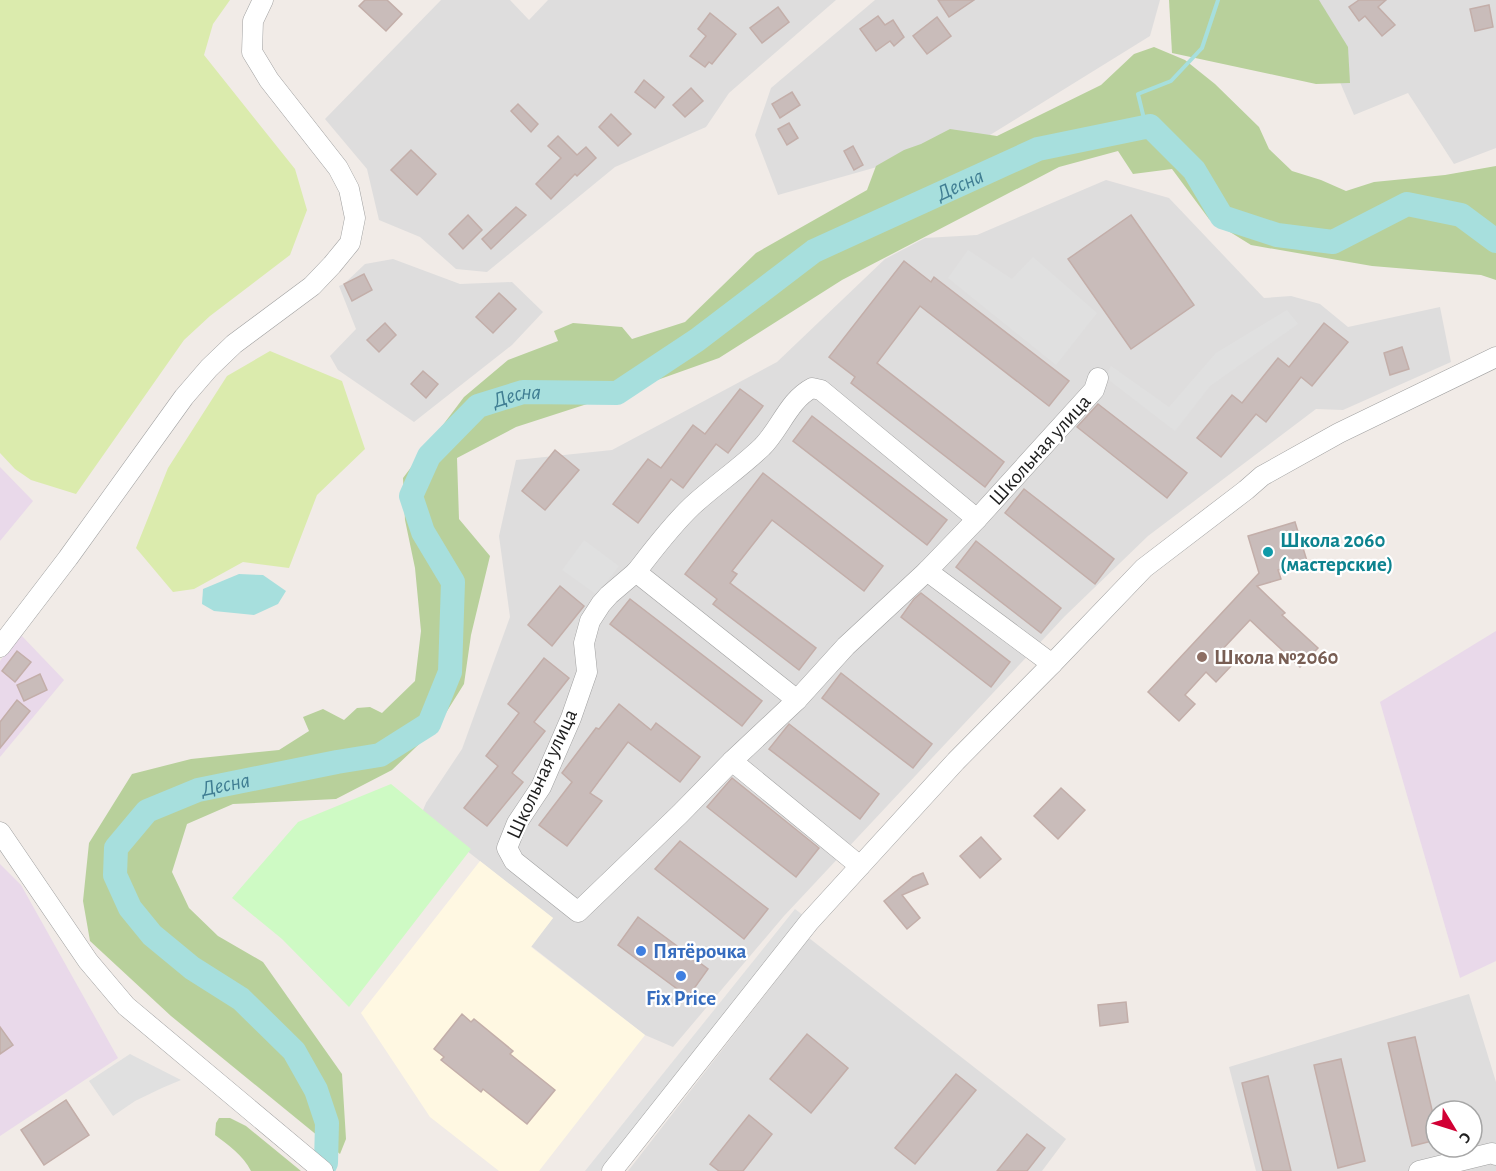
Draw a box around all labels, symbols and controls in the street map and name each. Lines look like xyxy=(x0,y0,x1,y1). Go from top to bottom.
water label: Десна xyxy=(932,164,987,205)
water label: Десна xyxy=(489,381,541,412)
street label: Школьная улица xyxy=(985,390,1095,509)
place label: Школа 2060 (мастерские) xyxy=(1280,530,1393,575)
marker: Школа 2060 (мастерские) xyxy=(1261,545,1275,559)
place label: Школа №2060 xyxy=(1214,647,1339,668)
marker: Школа №2060 xyxy=(1195,650,1209,664)
street label: Школьная улица xyxy=(503,705,581,842)
water label: Десна xyxy=(198,769,252,800)
place label: Пятёрочка xyxy=(653,941,747,962)
marker: Пятёрочка xyxy=(634,944,648,958)
marker: Fix Price xyxy=(674,969,688,983)
place label: Fix Price xyxy=(646,988,716,1009)
north arrow xyxy=(1424,1099,1484,1159)
text: С xyxy=(1456,1129,1474,1146)

